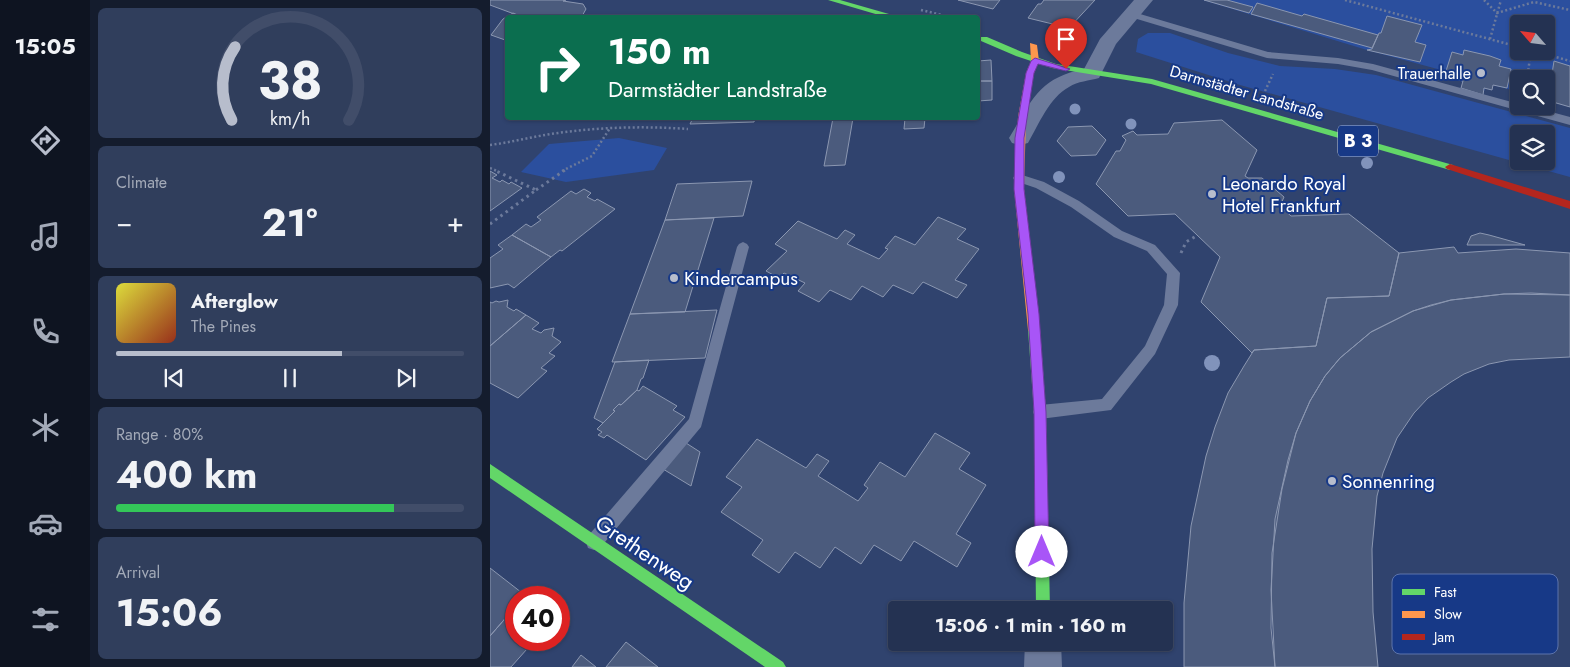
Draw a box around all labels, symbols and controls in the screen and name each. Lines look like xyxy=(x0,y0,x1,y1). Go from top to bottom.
north arrow xyxy=(1510,15,1555,60)
map controls xyxy=(1510,15,1555,170)
pin xyxy=(1045,18,1087,69)
icon: arrive xyxy=(1052,25,1080,53)
text: 150 m xyxy=(608,27,711,77)
text: 15:05 xyxy=(14,30,76,62)
icon: right xyxy=(525,35,590,100)
text: 38 xyxy=(258,43,322,119)
street label: Darmstädter Landstraße xyxy=(1167,59,1327,125)
place label: Trauerhalle xyxy=(1398,62,1471,85)
marker: Trauerhalle xyxy=(1475,67,1487,79)
button: search xyxy=(1510,70,1555,115)
text: Darmstädter Landstraße xyxy=(608,73,827,105)
text: km/h xyxy=(270,106,310,132)
icon: directions xyxy=(28,123,63,158)
road number: B 3 xyxy=(1338,125,1378,156)
button: layers xyxy=(1510,125,1555,170)
place label: Leonardo Royal Hotel Frankfurt xyxy=(1222,170,1346,219)
text: Climate xyxy=(116,171,167,194)
marker: Leonardo Royal Hotel Frankfurt xyxy=(1206,188,1218,200)
text: 21° xyxy=(262,195,317,250)
text: − xyxy=(116,202,133,243)
text: + xyxy=(447,202,464,243)
icon: music xyxy=(28,219,63,254)
place label: Kindercampus xyxy=(684,265,798,292)
marker: Kindercampus xyxy=(668,272,680,284)
text: Afterglow xyxy=(191,288,278,315)
icon: phone xyxy=(28,314,63,349)
text: The Pines xyxy=(191,315,256,338)
icon: previous xyxy=(160,364,188,392)
icon: pause xyxy=(276,364,304,392)
icon: next xyxy=(392,364,420,392)
icon: climate xyxy=(28,410,63,445)
text: Range · 80% xyxy=(116,423,203,446)
text: 400 km xyxy=(116,447,257,502)
place label: Sonnenring xyxy=(1342,468,1435,495)
marker: Sonnenring xyxy=(1326,475,1338,487)
icon: car xyxy=(28,506,63,541)
street label: Grethenweg xyxy=(589,507,701,597)
position arrow xyxy=(1015,525,1067,577)
text: Arrival xyxy=(116,561,160,584)
legend xyxy=(1392,574,1558,654)
text: Fast xyxy=(1434,582,1457,602)
text: 15:06 xyxy=(116,585,223,640)
speed limit sign: 40 xyxy=(505,586,570,651)
icon: filters xyxy=(28,602,63,637)
text: Slow xyxy=(1434,604,1462,624)
text: 15:06 · 1 min · 160 m xyxy=(935,612,1126,639)
text: Jam xyxy=(1432,627,1455,647)

